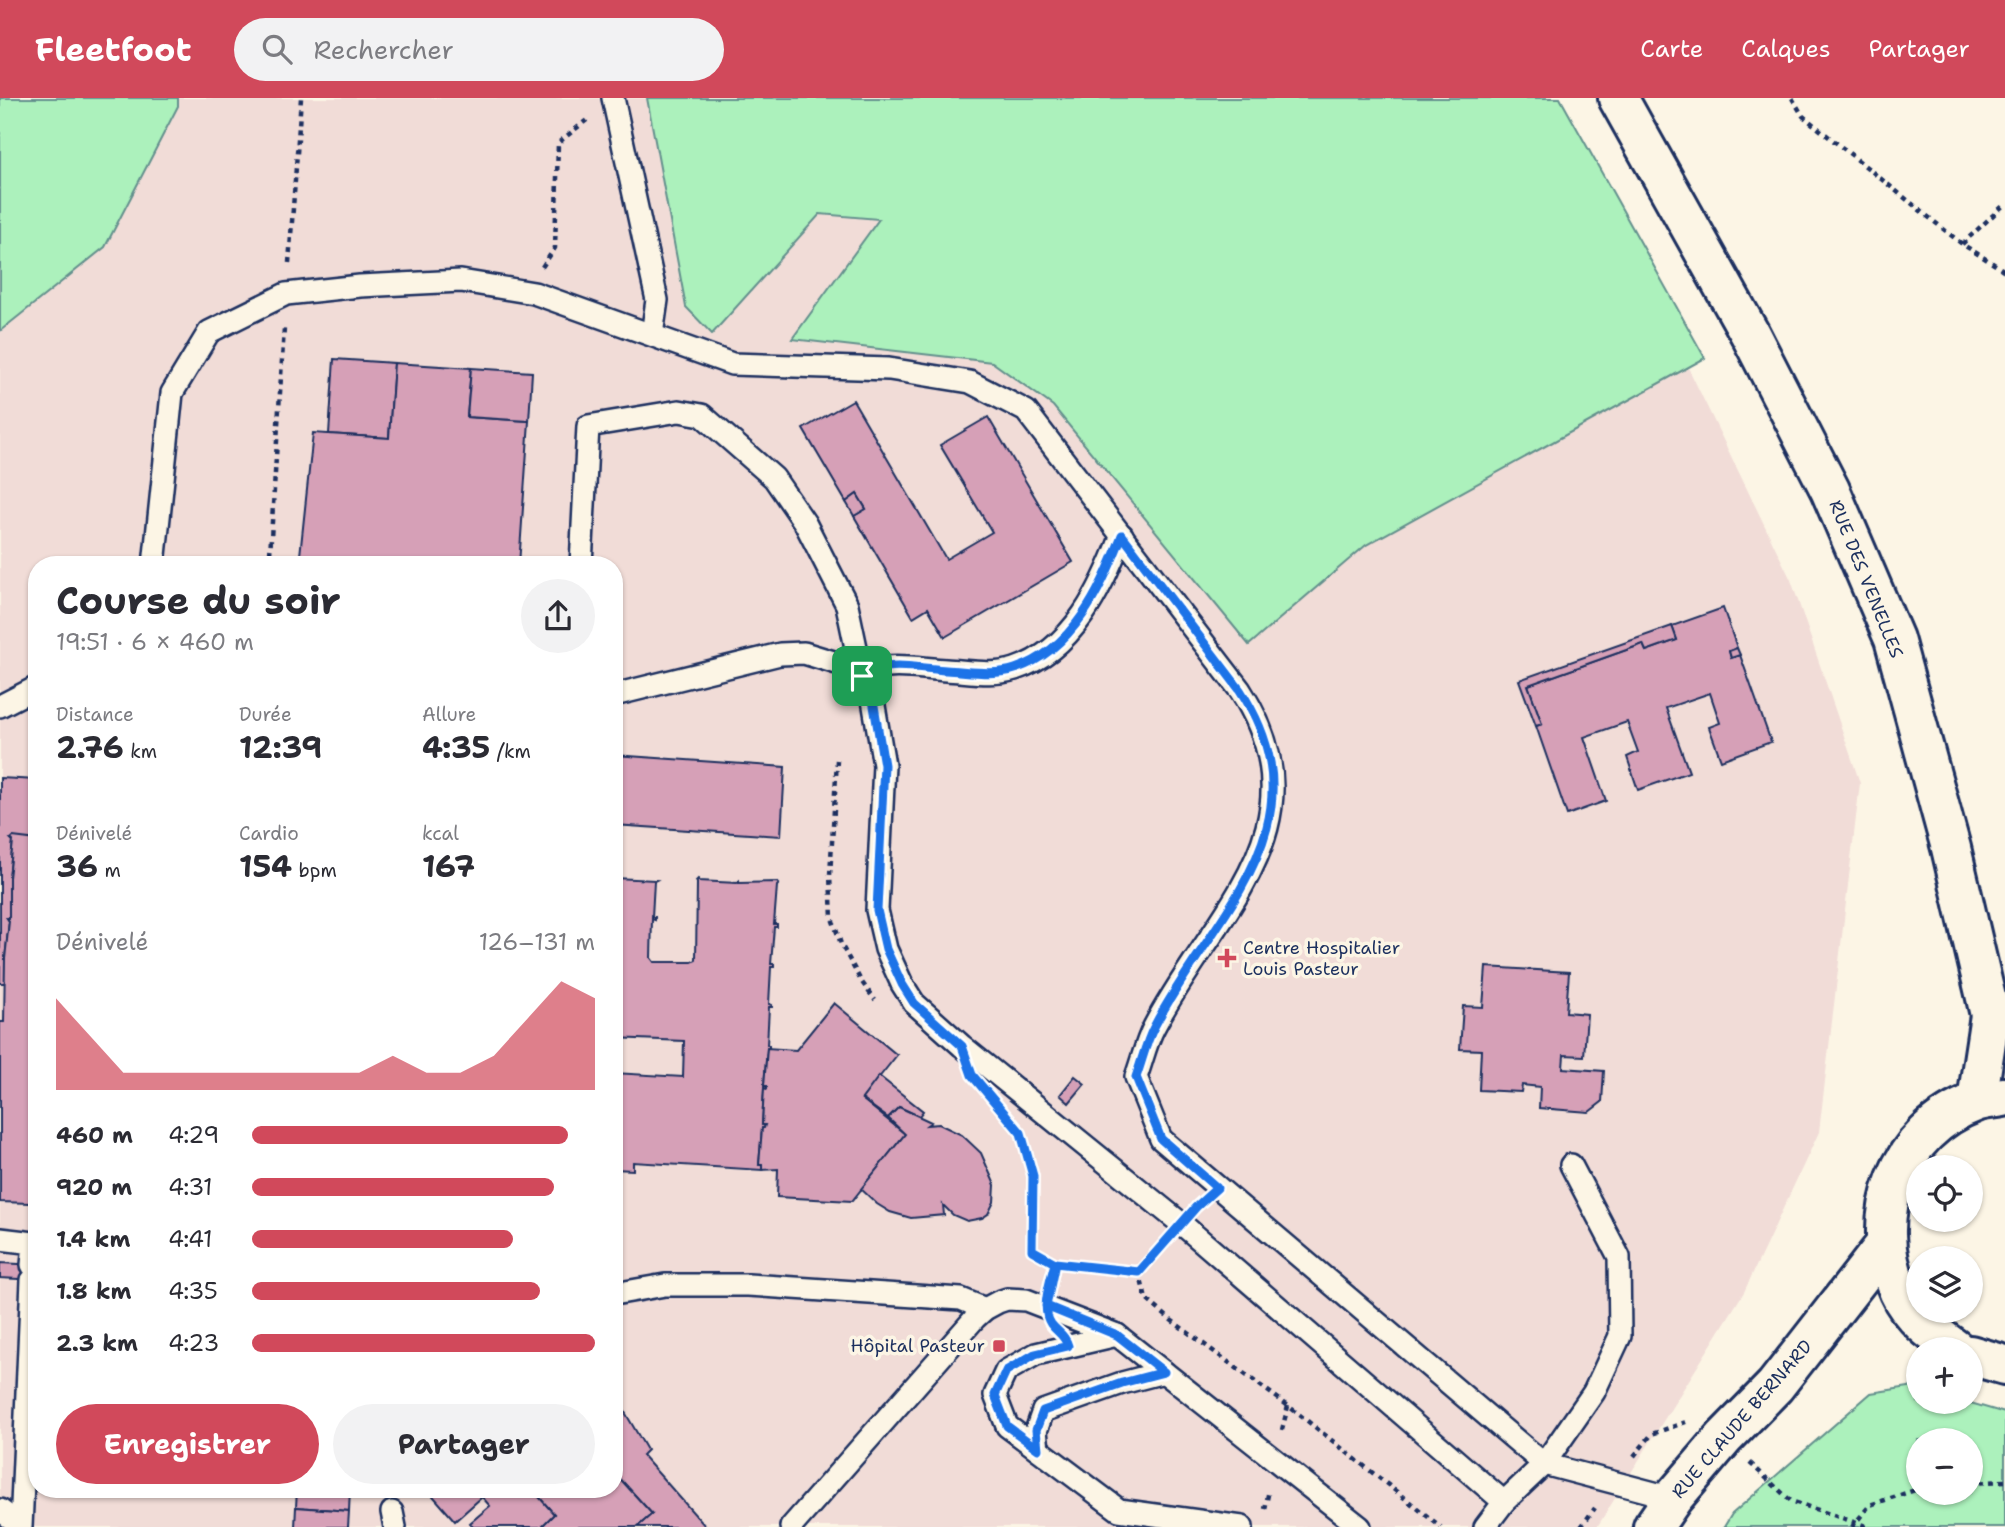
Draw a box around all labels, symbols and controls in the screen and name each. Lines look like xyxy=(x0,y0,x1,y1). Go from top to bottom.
search box xyxy=(234,18,724,81)
text: Fleetfoot xyxy=(35,27,192,72)
icon: search xyxy=(258,30,296,68)
text: Rechercher xyxy=(314,32,454,67)
text: Carte xyxy=(1640,33,1703,65)
text: Calques xyxy=(1741,33,1831,65)
text: Partager xyxy=(1869,33,1970,65)
street label: RUE DES VENELLES xyxy=(1823,497,1909,661)
text: Course du soir xyxy=(56,575,341,626)
button: share xyxy=(521,579,595,653)
text: 19:51 · 6 × 460 m xyxy=(56,627,254,657)
pin xyxy=(832,646,892,706)
icon: arrive xyxy=(843,657,881,695)
text: Distance xyxy=(56,702,134,727)
text: Durée xyxy=(239,702,292,727)
text: Allure xyxy=(422,702,476,727)
text: 2.76 xyxy=(56,727,124,768)
text: 12:39 xyxy=(239,727,322,768)
text: 4:35 xyxy=(422,727,490,768)
text: km xyxy=(124,739,157,764)
text: /km xyxy=(490,739,531,764)
text: Dénivelé xyxy=(56,821,132,846)
text: Cardio xyxy=(239,821,299,846)
text: kcal xyxy=(422,821,459,846)
text: 36 xyxy=(56,846,98,887)
text: 154 xyxy=(239,846,292,887)
text: 167 xyxy=(422,846,475,887)
text: m xyxy=(98,858,121,883)
text: bpm xyxy=(292,858,337,883)
text: Dénivelé xyxy=(56,927,148,957)
text: 126–131 m xyxy=(479,927,595,957)
place label: Centre Hospitalier Louis Pasteur xyxy=(1243,936,1400,981)
marker: Centre Hospitalier Louis Pasteur xyxy=(1217,948,1237,968)
text: 460 m xyxy=(56,1120,133,1150)
text: 4:29 xyxy=(168,1120,219,1150)
map controls xyxy=(1906,1155,1983,1505)
button: locate xyxy=(1906,1155,1983,1232)
text: 920 m xyxy=(56,1172,132,1202)
text: 4:31 xyxy=(168,1172,213,1202)
text: 1.4 km xyxy=(56,1224,130,1254)
text: 4:41 xyxy=(168,1224,213,1254)
button: layers xyxy=(1906,1246,1983,1323)
text: 1.8 km xyxy=(56,1276,131,1306)
text: 4:35 xyxy=(168,1276,218,1306)
text: 2.3 km xyxy=(56,1328,138,1358)
text: 4:23 xyxy=(168,1328,219,1358)
place label: Hôpital Pasteur xyxy=(850,1334,985,1358)
street label: RUE CLAUDE BERNARD xyxy=(1666,1335,1818,1503)
button: + xyxy=(1906,1337,1983,1414)
marker: Hôpital Pasteur xyxy=(991,1338,1007,1354)
button: Enregistrer xyxy=(56,1404,319,1484)
button: Partager xyxy=(333,1404,595,1484)
button: − xyxy=(1906,1428,1983,1505)

